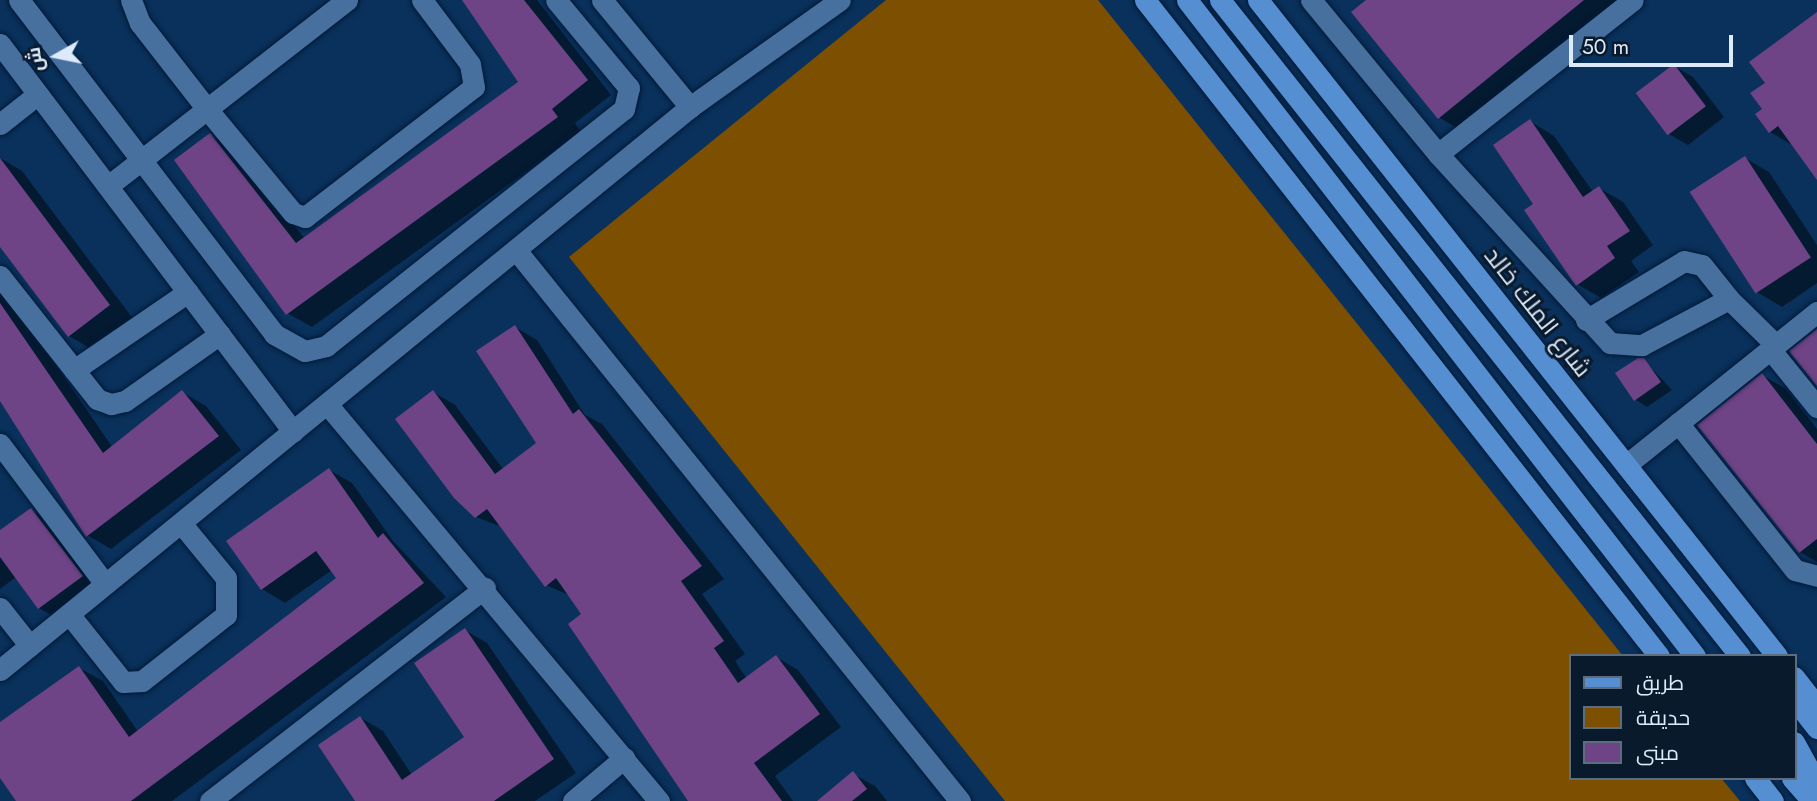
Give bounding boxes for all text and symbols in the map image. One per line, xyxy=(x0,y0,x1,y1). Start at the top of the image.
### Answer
north arrow xyxy=(21,21,91,91)
scale bar xyxy=(1572,21,1736,65)
text: 50 m xyxy=(1582,32,1629,62)
text: ش xyxy=(20,45,50,74)
street label: شارع الملك خالد xyxy=(1478,241,1598,383)
legend xyxy=(1568,654,1796,780)
text: طريق xyxy=(1636,668,1684,698)
text: حديقة xyxy=(1636,703,1690,733)
text: مبنى xyxy=(1636,738,1679,768)

